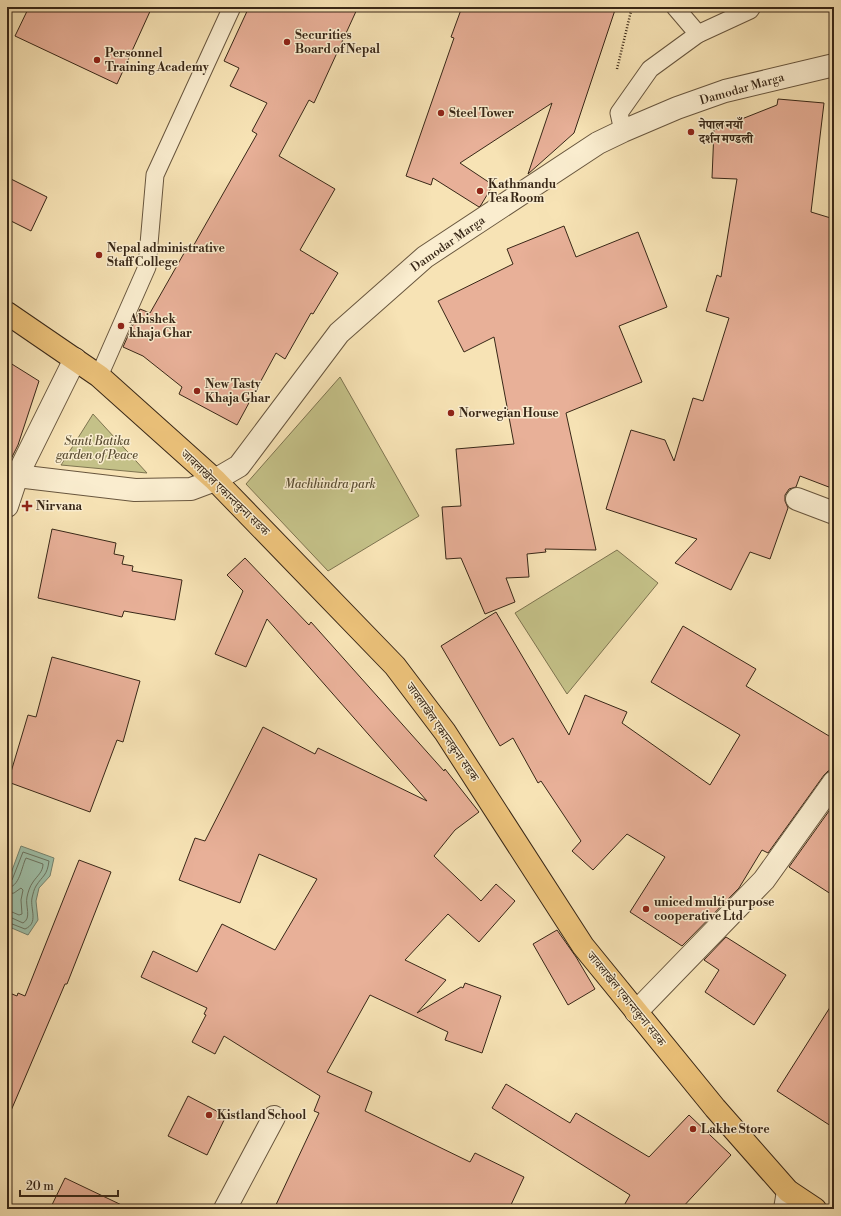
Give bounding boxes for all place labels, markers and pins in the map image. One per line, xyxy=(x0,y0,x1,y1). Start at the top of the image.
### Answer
place label: Securities Board of Nepal xyxy=(295,28,380,57)
marker: Securities Board of Nepal xyxy=(282,37,292,47)
place label: Personnel Training Academy xyxy=(105,46,210,75)
marker: Personnel Training Academy xyxy=(92,55,102,65)
place label: Steel Tower xyxy=(449,106,514,121)
marker: Steel Tower xyxy=(436,108,446,118)
place label: नेपाल नयाँ दर्शन मण्डली xyxy=(698,116,754,147)
marker: नेपाल नयाँ दर्शन मण्डली xyxy=(686,127,696,137)
place label: Kathmandu Tea Room xyxy=(488,177,557,206)
marker: Kathmandu Tea Room xyxy=(475,186,485,196)
place label: Nepal administrative Staff College xyxy=(107,241,226,270)
marker: Nepal administrative Staff College xyxy=(94,250,104,260)
place label: Abishek khaja Ghar xyxy=(128,312,192,341)
marker: Abishek khaja Ghar xyxy=(116,321,126,331)
place label: New Tasty Khaja Ghar xyxy=(205,377,270,406)
marker: New Tasty Khaja Ghar xyxy=(192,386,202,396)
place label: Norwegian House xyxy=(459,406,559,421)
marker: Norwegian House xyxy=(446,408,456,418)
place label: Nirvana xyxy=(36,499,83,514)
marker: Nirvana xyxy=(21,500,33,512)
place label: uniced multi purpose cooperative Ltd xyxy=(654,895,775,924)
marker: uniced multi purpose cooperative Ltd xyxy=(641,904,651,914)
place label: Kistland School xyxy=(217,1108,306,1123)
marker: Kistland School xyxy=(204,1110,214,1120)
place label: Lakhe Store xyxy=(701,1122,770,1137)
marker: Lakhe Store xyxy=(688,1124,698,1134)

